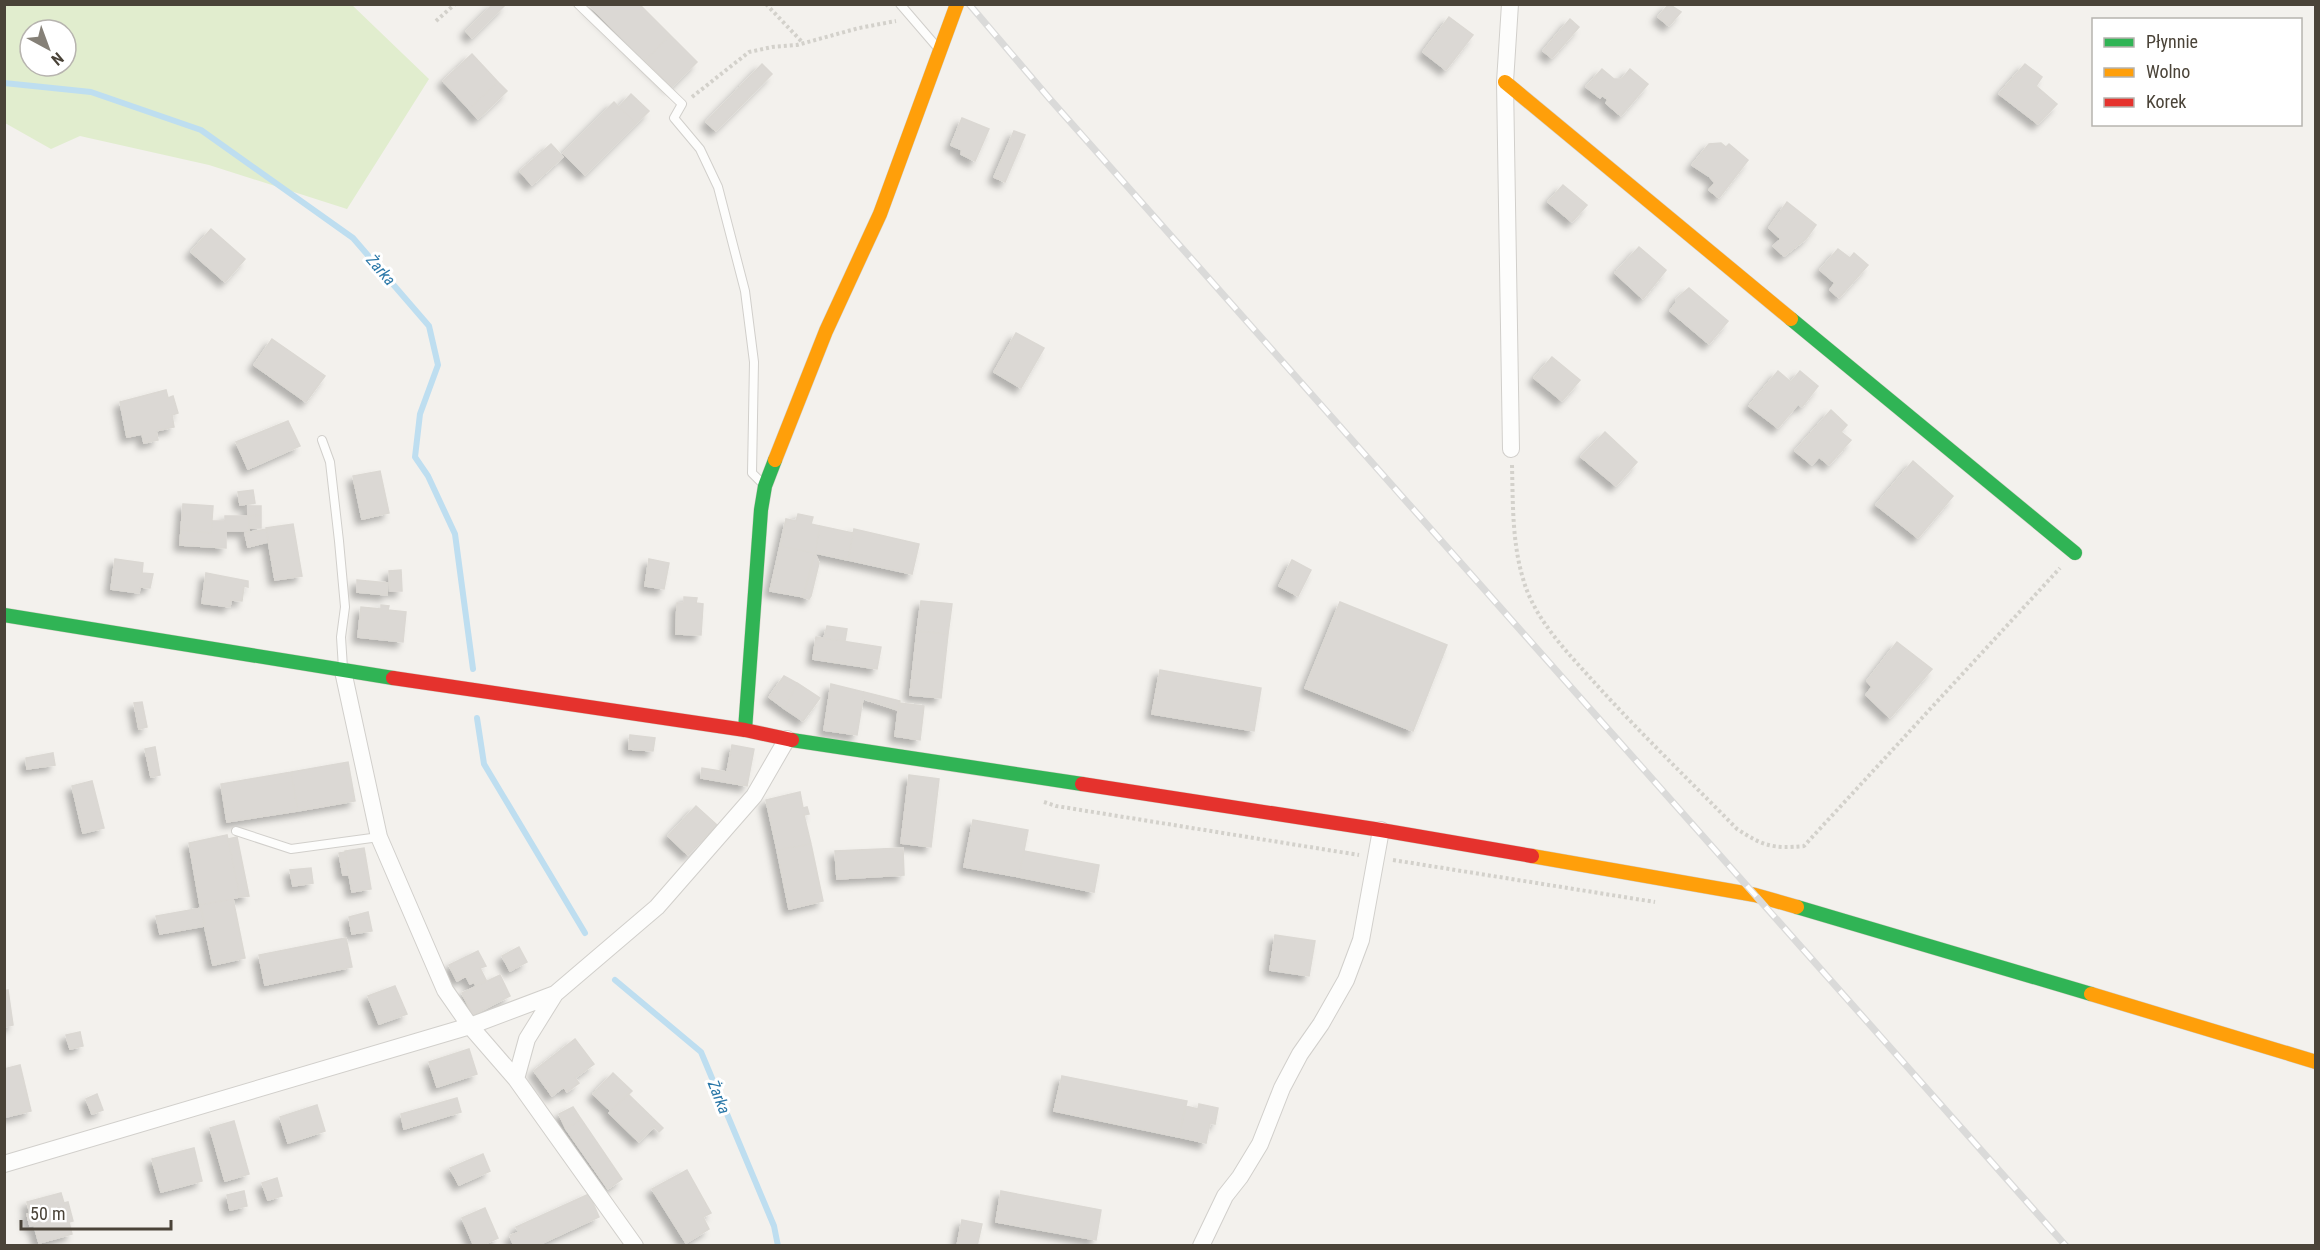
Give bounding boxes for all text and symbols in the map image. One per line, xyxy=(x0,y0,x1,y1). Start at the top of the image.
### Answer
north arrow xyxy=(18,18,78,78)
legend xyxy=(2092,18,2302,126)
text: Płynnie xyxy=(2146,31,2198,52)
text: N xyxy=(48,49,67,69)
text: Wolno xyxy=(2146,61,2190,82)
text: Korek xyxy=(2146,91,2186,112)
water label: Żarka xyxy=(362,250,400,289)
water label: Żarka xyxy=(703,1076,734,1117)
scale bar xyxy=(21,1193,171,1231)
text: 50 m xyxy=(30,1203,65,1224)

